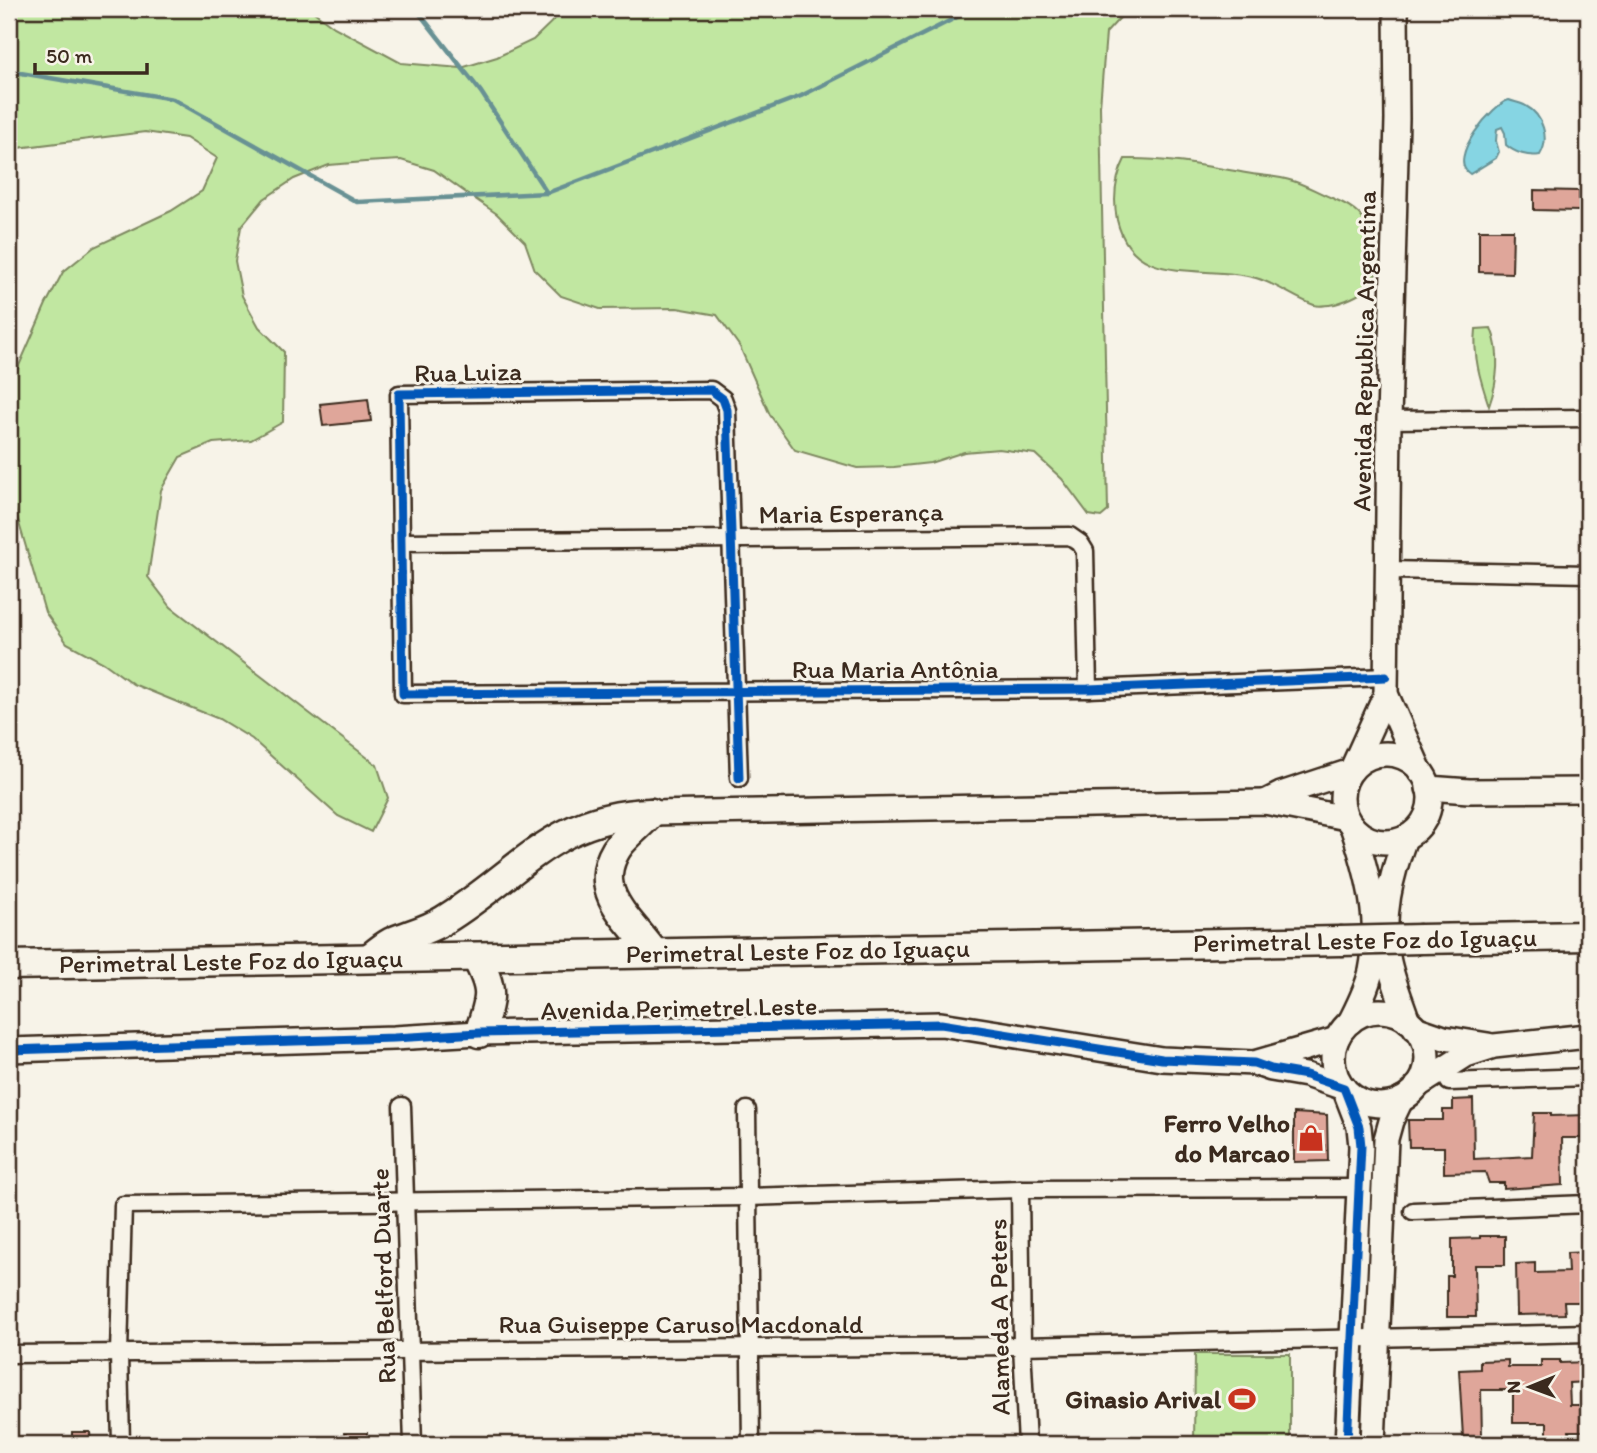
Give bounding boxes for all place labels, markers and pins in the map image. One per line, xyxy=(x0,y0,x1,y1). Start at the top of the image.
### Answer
place label: Ferro Velho do Marcao xyxy=(1163,1107,1290,1169)
shop icon: Ferro Velho do Marcao xyxy=(1296,1123,1326,1153)
place label: Ginasio Arival xyxy=(1065,1383,1222,1415)
sports icon: Ginasio Arival xyxy=(1227,1384,1257,1414)

